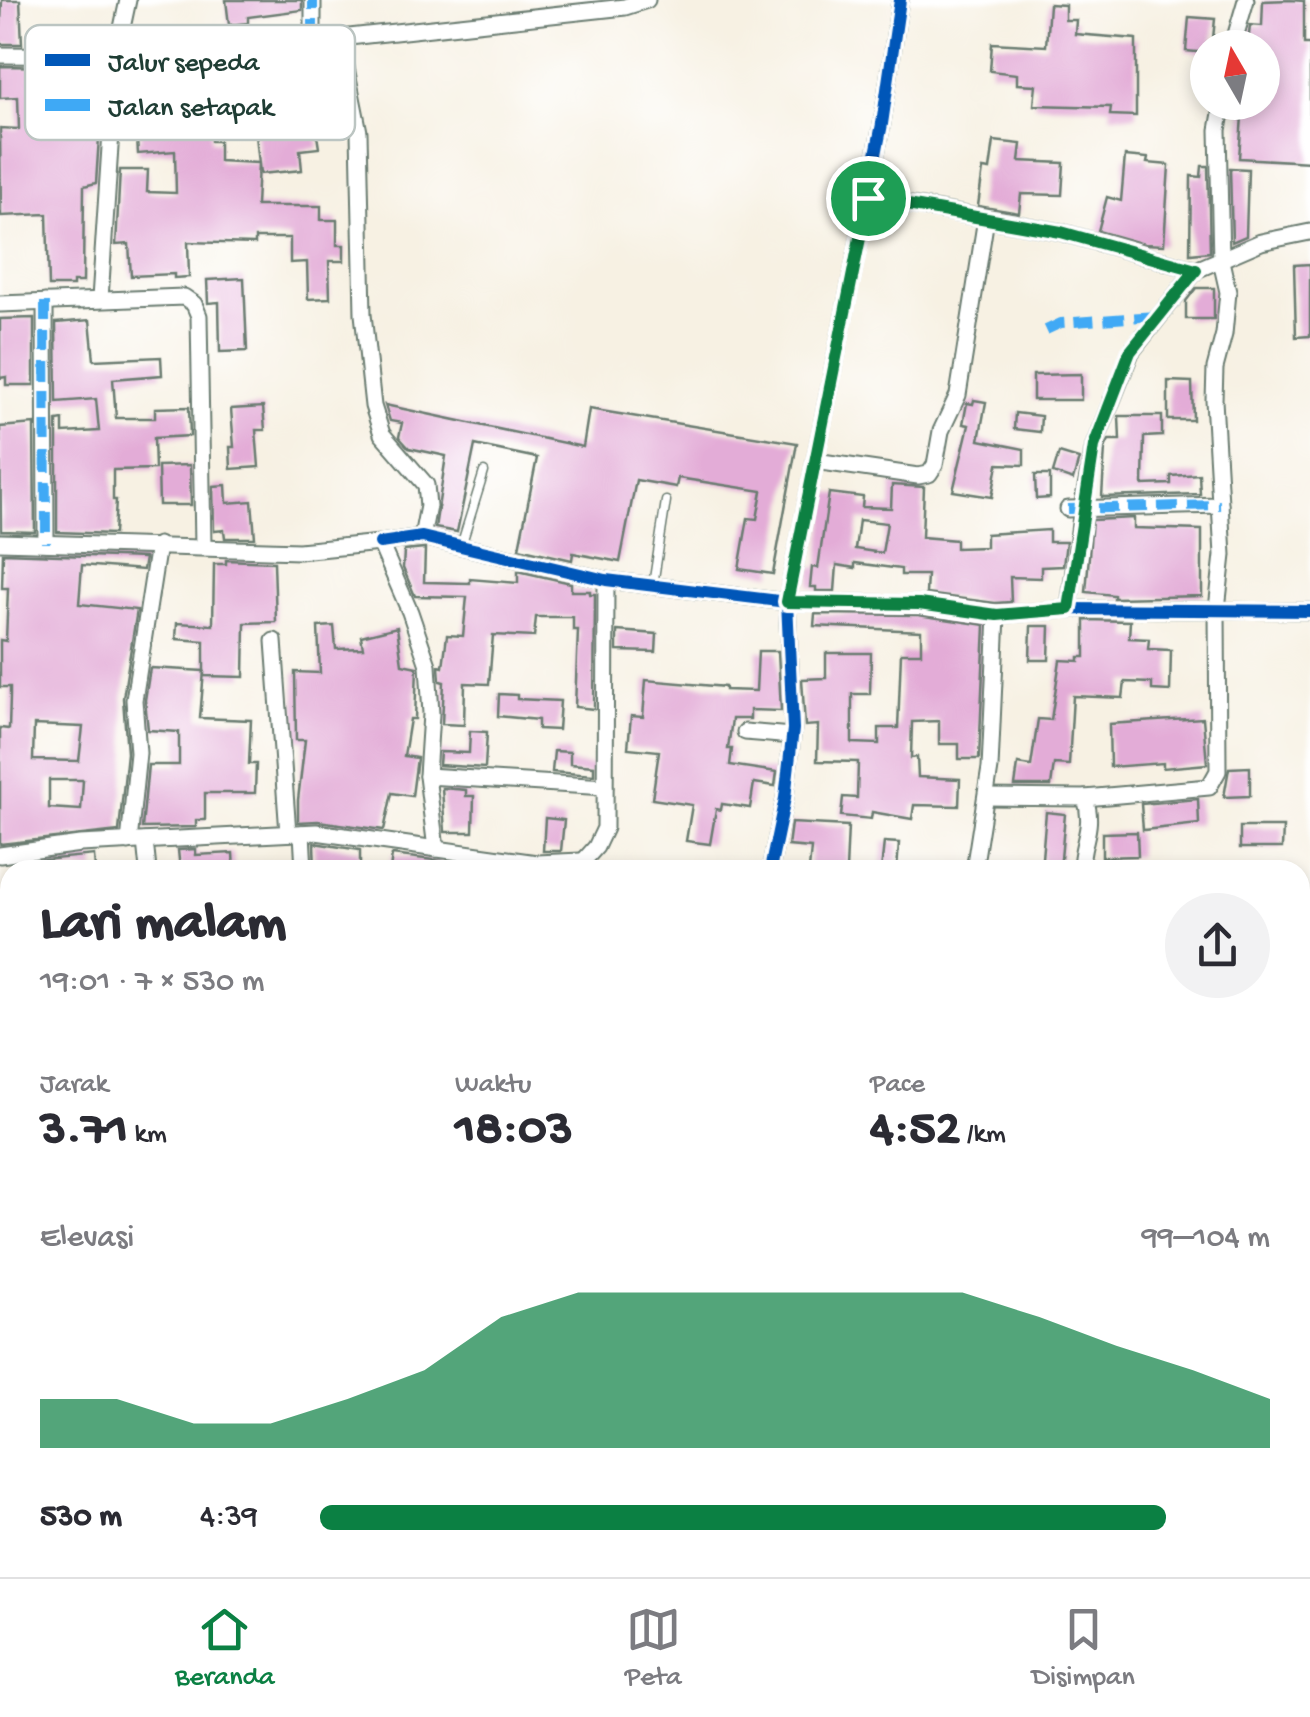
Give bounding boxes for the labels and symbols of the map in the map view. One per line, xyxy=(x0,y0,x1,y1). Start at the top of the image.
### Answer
legend xyxy=(25,25,355,140)
north arrow xyxy=(1190,30,1280,120)
text: Jalur sepeda xyxy=(108,48,261,81)
text: Jalan setapak xyxy=(108,93,276,126)
pin xyxy=(826,156,911,241)

